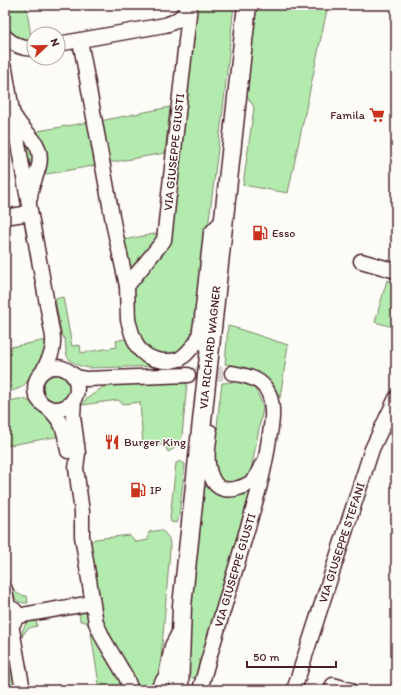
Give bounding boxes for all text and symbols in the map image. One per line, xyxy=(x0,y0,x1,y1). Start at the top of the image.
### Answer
north arrow xyxy=(26,26,66,66)
text: N xyxy=(47,37,62,48)
street label: VIA GIUSEPPE GIUSTI xyxy=(161,93,187,211)
supermarket icon: Famila xyxy=(368,106,386,124)
place label: Famila xyxy=(330,108,366,122)
fuel station icon: Esso xyxy=(251,224,269,242)
place label: Esso xyxy=(272,226,295,240)
street label: VIA RICHARD WAGNER xyxy=(196,285,224,410)
restaurant icon: Burger King xyxy=(103,433,121,451)
place label: Burger King xyxy=(124,435,187,449)
fuel station icon: IP xyxy=(129,481,147,499)
street label: VIA GIUSEPPE STEFANI xyxy=(316,481,368,605)
place label: IP xyxy=(150,483,161,497)
street label: VIA GIUSEPPE GIUSTI xyxy=(212,511,259,629)
scale bar xyxy=(247,643,336,669)
text: 50 m xyxy=(253,650,279,664)

